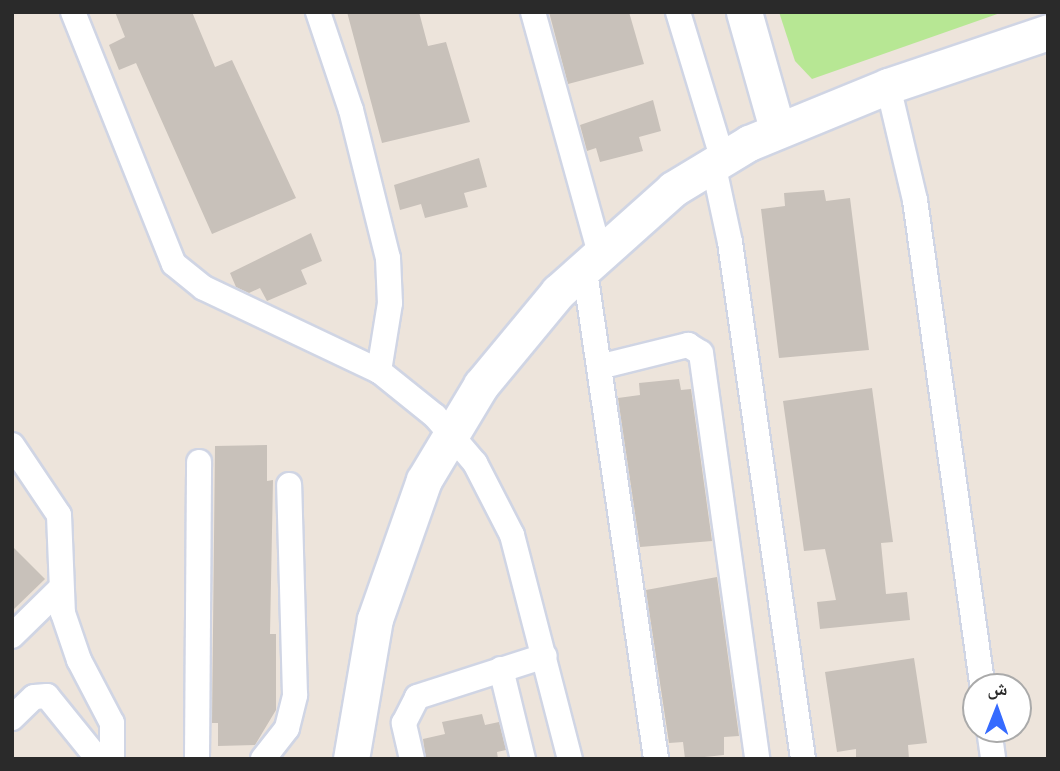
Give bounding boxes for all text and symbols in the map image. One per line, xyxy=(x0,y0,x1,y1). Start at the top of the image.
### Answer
north arrow xyxy=(962,673,1032,743)
text: ش xyxy=(987,677,1008,700)

